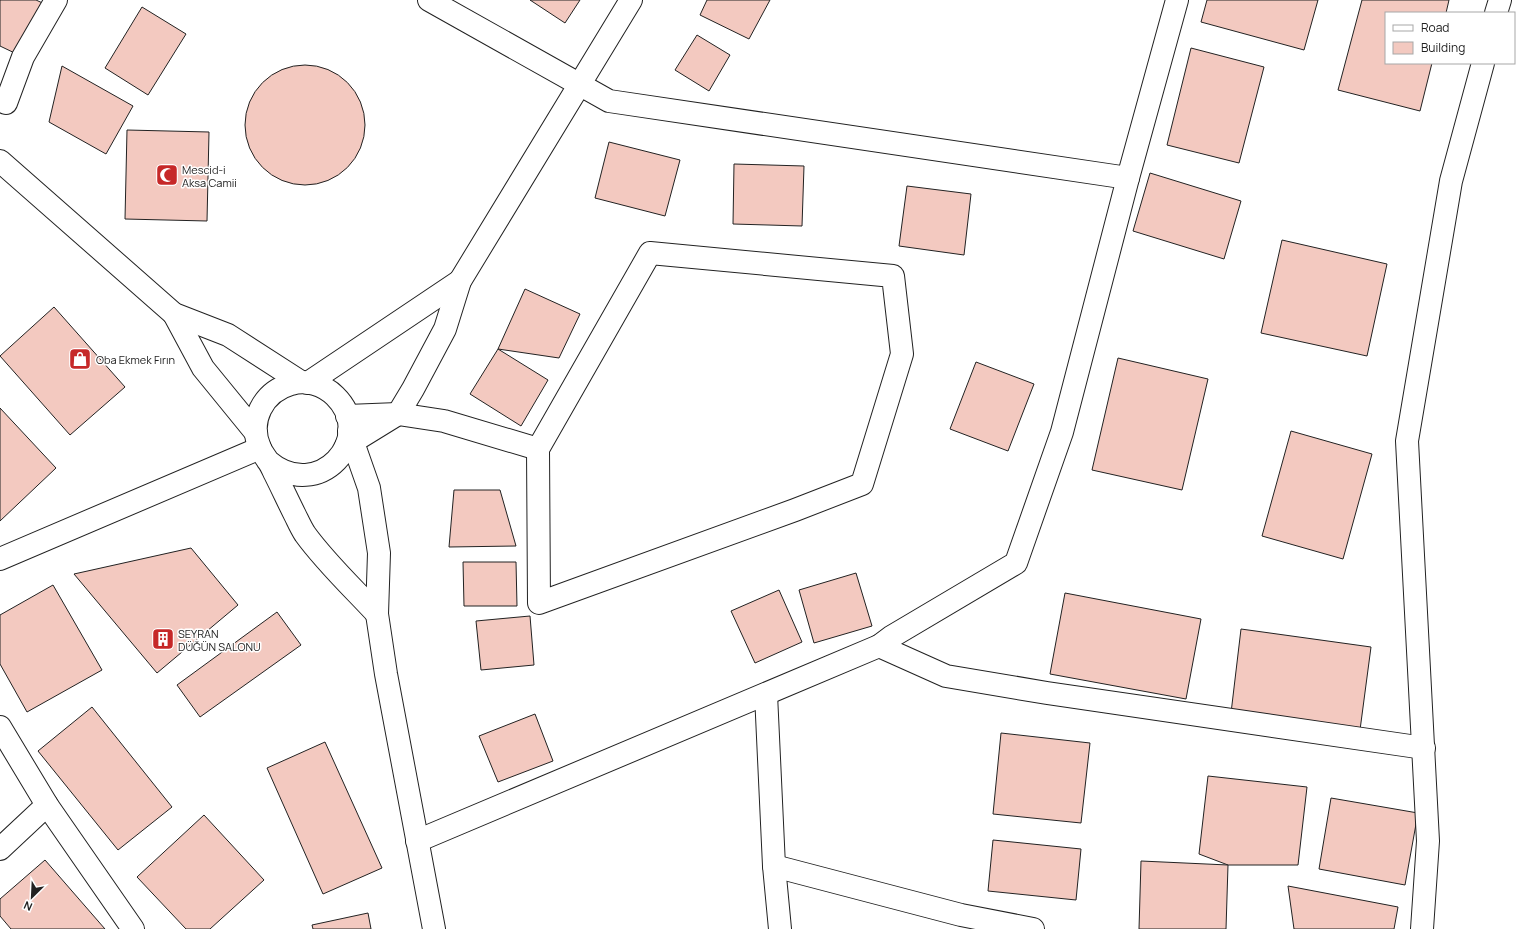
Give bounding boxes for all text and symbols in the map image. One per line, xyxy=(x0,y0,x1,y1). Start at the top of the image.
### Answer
legend xyxy=(1385,12,1515,64)
text: Road xyxy=(1421,19,1449,36)
text: Building xyxy=(1421,39,1465,56)
mosque icon: Mescid-i Aksa Camii xyxy=(154,162,180,188)
place label: Mescid-i Aksa Camii xyxy=(182,162,237,190)
shop icon: Oba Ekmek Fırın xyxy=(67,346,93,372)
place label: Oba Ekmek Fırın xyxy=(96,352,175,367)
building icon: SEYRAN DÜĞÜN SALONU xyxy=(150,626,176,652)
place label: SEYRAN DÜĞÜN SALONU xyxy=(178,626,261,654)
north arrow xyxy=(12,877,52,917)
text: N xyxy=(21,898,34,915)

